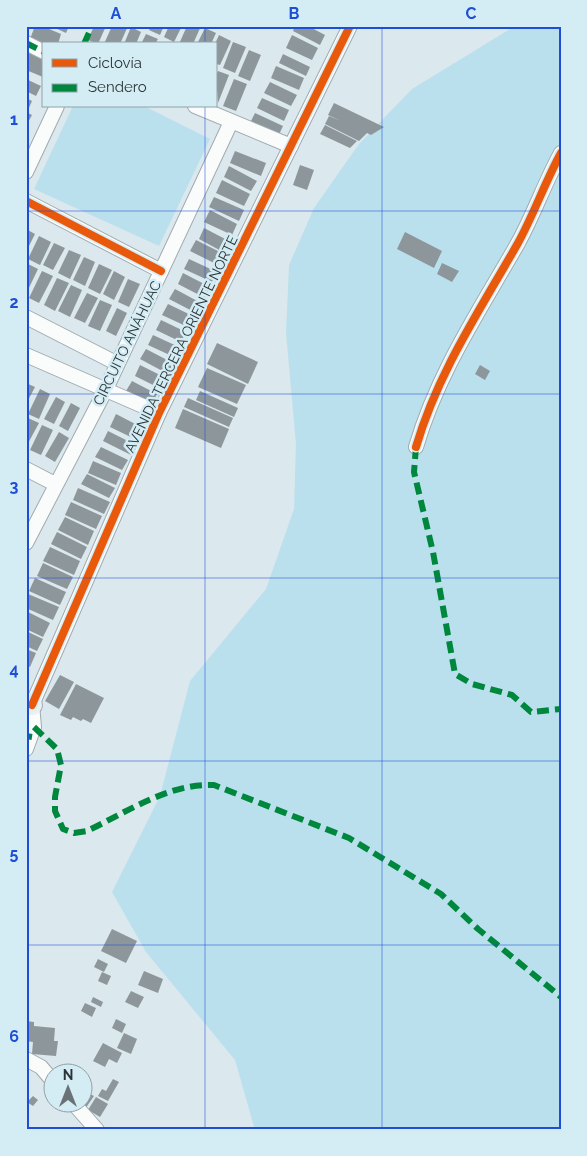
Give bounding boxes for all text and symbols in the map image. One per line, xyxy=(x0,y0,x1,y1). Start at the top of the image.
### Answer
text: A xyxy=(111,4,122,23)
text: B xyxy=(289,4,300,23)
text: C xyxy=(466,4,477,23)
legend xyxy=(42,42,218,108)
text: Ciclovía xyxy=(88,54,142,72)
text: Sendero xyxy=(88,78,147,96)
text: 1 xyxy=(10,110,18,129)
street label: AVENIDA TERCERA ORIENTE NORTE xyxy=(121,233,241,455)
street label: CIRCUITO ANÁHUAC xyxy=(89,277,164,408)
text: 2 xyxy=(9,293,19,312)
text: 3 xyxy=(10,477,19,496)
text: 4 xyxy=(9,660,19,679)
text: 5 xyxy=(10,844,19,863)
text: 6 xyxy=(9,1027,19,1046)
north arrow xyxy=(42,1064,92,1114)
text: N xyxy=(63,1067,73,1083)

